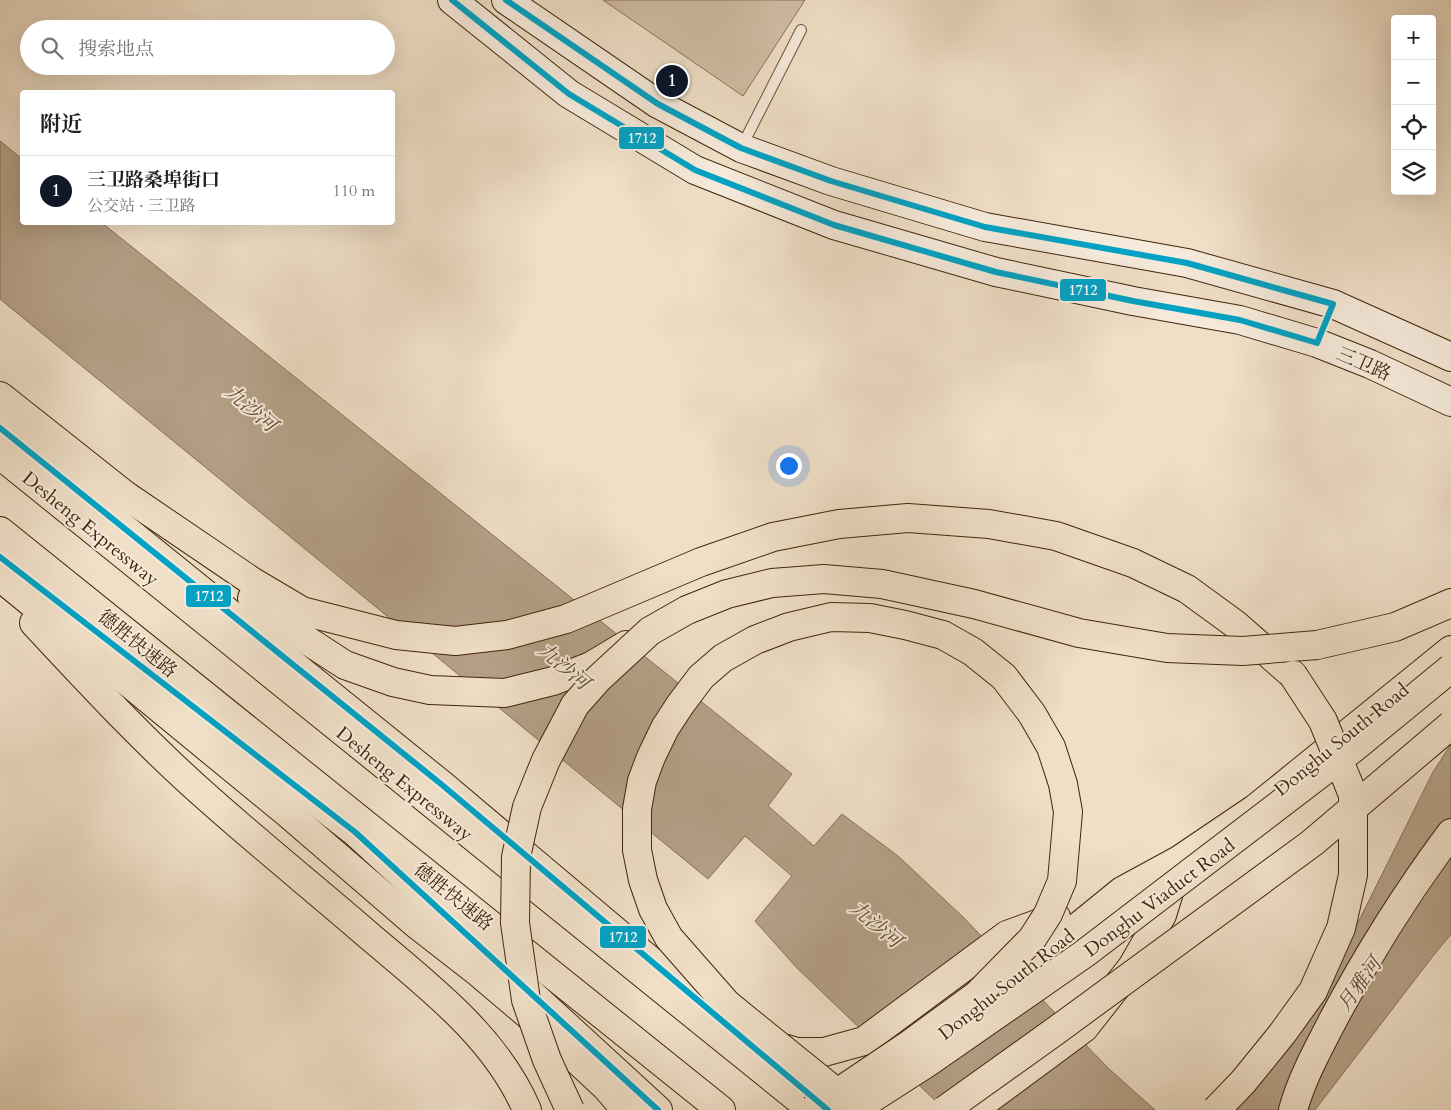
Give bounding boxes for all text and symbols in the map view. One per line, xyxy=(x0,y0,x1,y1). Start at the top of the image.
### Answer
map controls xyxy=(1391,15,1436,195)
button: + xyxy=(1391,15,1436,60)
search box xyxy=(20,20,395,75)
icon: search xyxy=(38,34,66,62)
text: 搜索地点 xyxy=(78,36,154,62)
button: − xyxy=(1391,60,1436,105)
pin: 1 xyxy=(656,62,688,100)
button: locate xyxy=(1391,105,1436,150)
text: 附近 xyxy=(40,110,82,139)
line badge: 1712 xyxy=(618,126,665,150)
text: 1712 xyxy=(628,129,656,148)
button: layers xyxy=(1391,150,1436,195)
text: 三卫路桑埠街口 xyxy=(87,167,220,193)
text: 1 xyxy=(52,180,60,202)
text: 110 m xyxy=(333,180,375,202)
text: 公交站 · 三卫路 xyxy=(87,195,196,217)
line badge: 1712 xyxy=(1059,278,1107,302)
text: 1712 xyxy=(1069,281,1097,300)
street label: 三卫路 xyxy=(1332,341,1395,387)
water label: 九沙河 xyxy=(219,379,285,440)
your location xyxy=(776,453,802,479)
street label: Desheng Expressway xyxy=(16,465,164,592)
line badge: 1712 xyxy=(185,584,232,608)
text: 1712 xyxy=(195,587,223,606)
street label: 德胜快速路 xyxy=(92,604,182,684)
water label: 九沙河 xyxy=(532,637,598,698)
street label: Donghu South Road xyxy=(1269,677,1415,802)
street label: Desheng Expressway xyxy=(330,720,478,847)
street label: Donghu Viaduct Road xyxy=(1079,832,1240,963)
street label: 德胜快速路 xyxy=(408,857,498,937)
water label: 九沙河 xyxy=(844,895,910,956)
street label: Donghu South Road xyxy=(933,923,1080,1046)
line badge: 1712 xyxy=(599,925,647,949)
text: 1712 xyxy=(609,928,637,947)
water label: 月雅河 xyxy=(1331,950,1390,1016)

